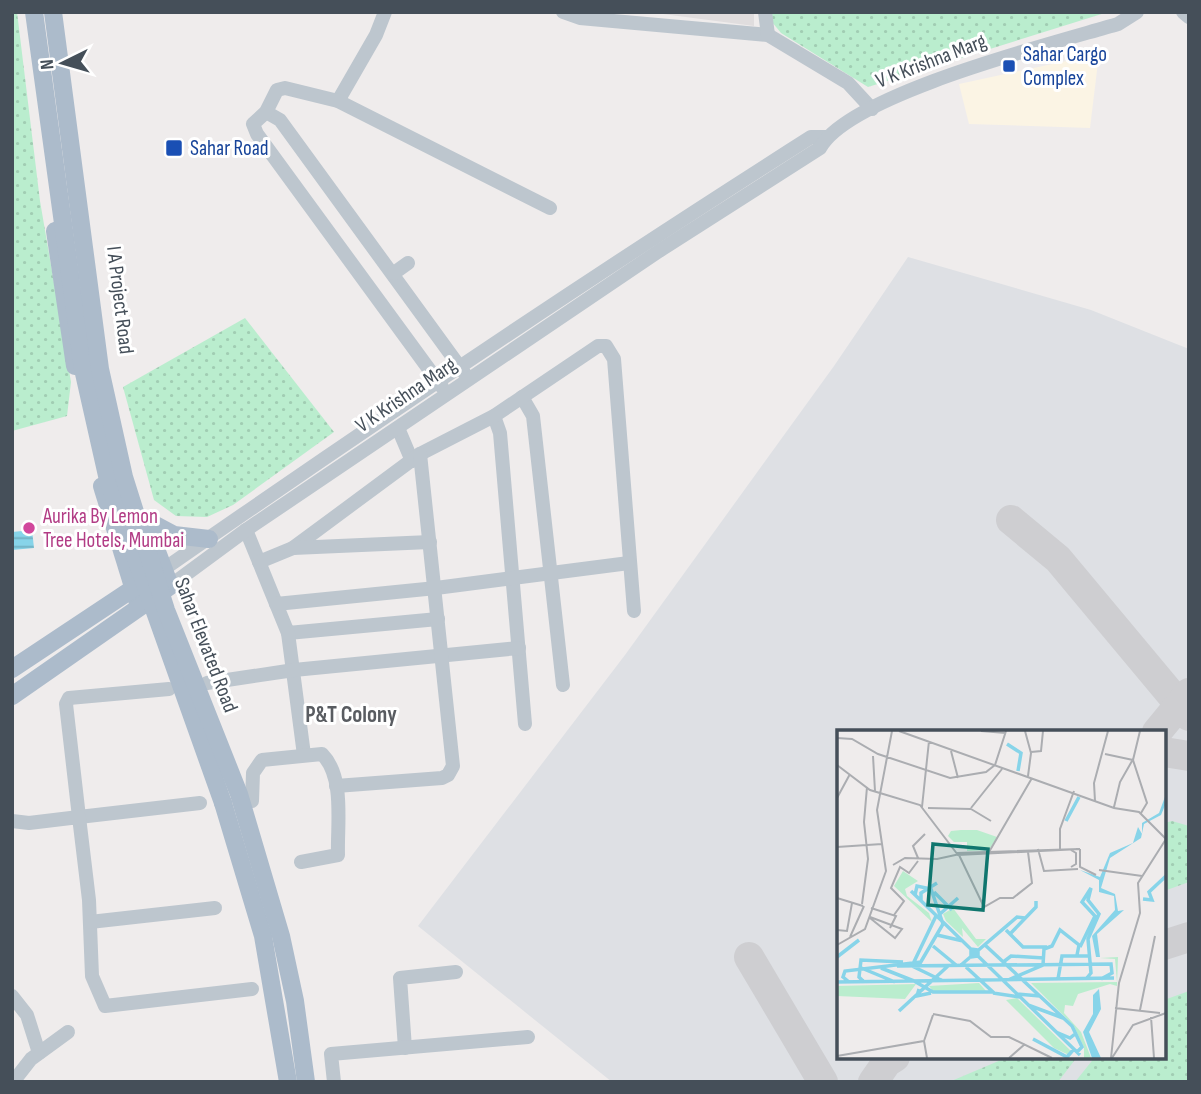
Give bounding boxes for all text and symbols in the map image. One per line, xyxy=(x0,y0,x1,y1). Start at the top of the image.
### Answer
north arrow xyxy=(28,28,98,98)
street label: V K Krishna Marg xyxy=(872,28,990,94)
place label: Sahar Cargo Complex xyxy=(1023,42,1107,91)
text: N xyxy=(36,58,59,70)
marker: Sahar Cargo Complex xyxy=(1001,58,1017,74)
place label: Sahar Road xyxy=(190,136,269,161)
marker: Sahar Road xyxy=(164,138,184,158)
street label: I A Project Road xyxy=(101,245,139,355)
street label: V K Krishna Marg xyxy=(351,352,461,438)
place label: Aurika By Lemon Tree Hotels, Mumbai xyxy=(42,504,184,553)
marker: Aurika By Lemon Tree Hotels, Mumbai xyxy=(21,520,37,536)
street label: Sahar Elevated Road xyxy=(169,574,243,716)
district label: P&T Colony xyxy=(305,701,397,729)
inset map xyxy=(837,730,1166,1059)

